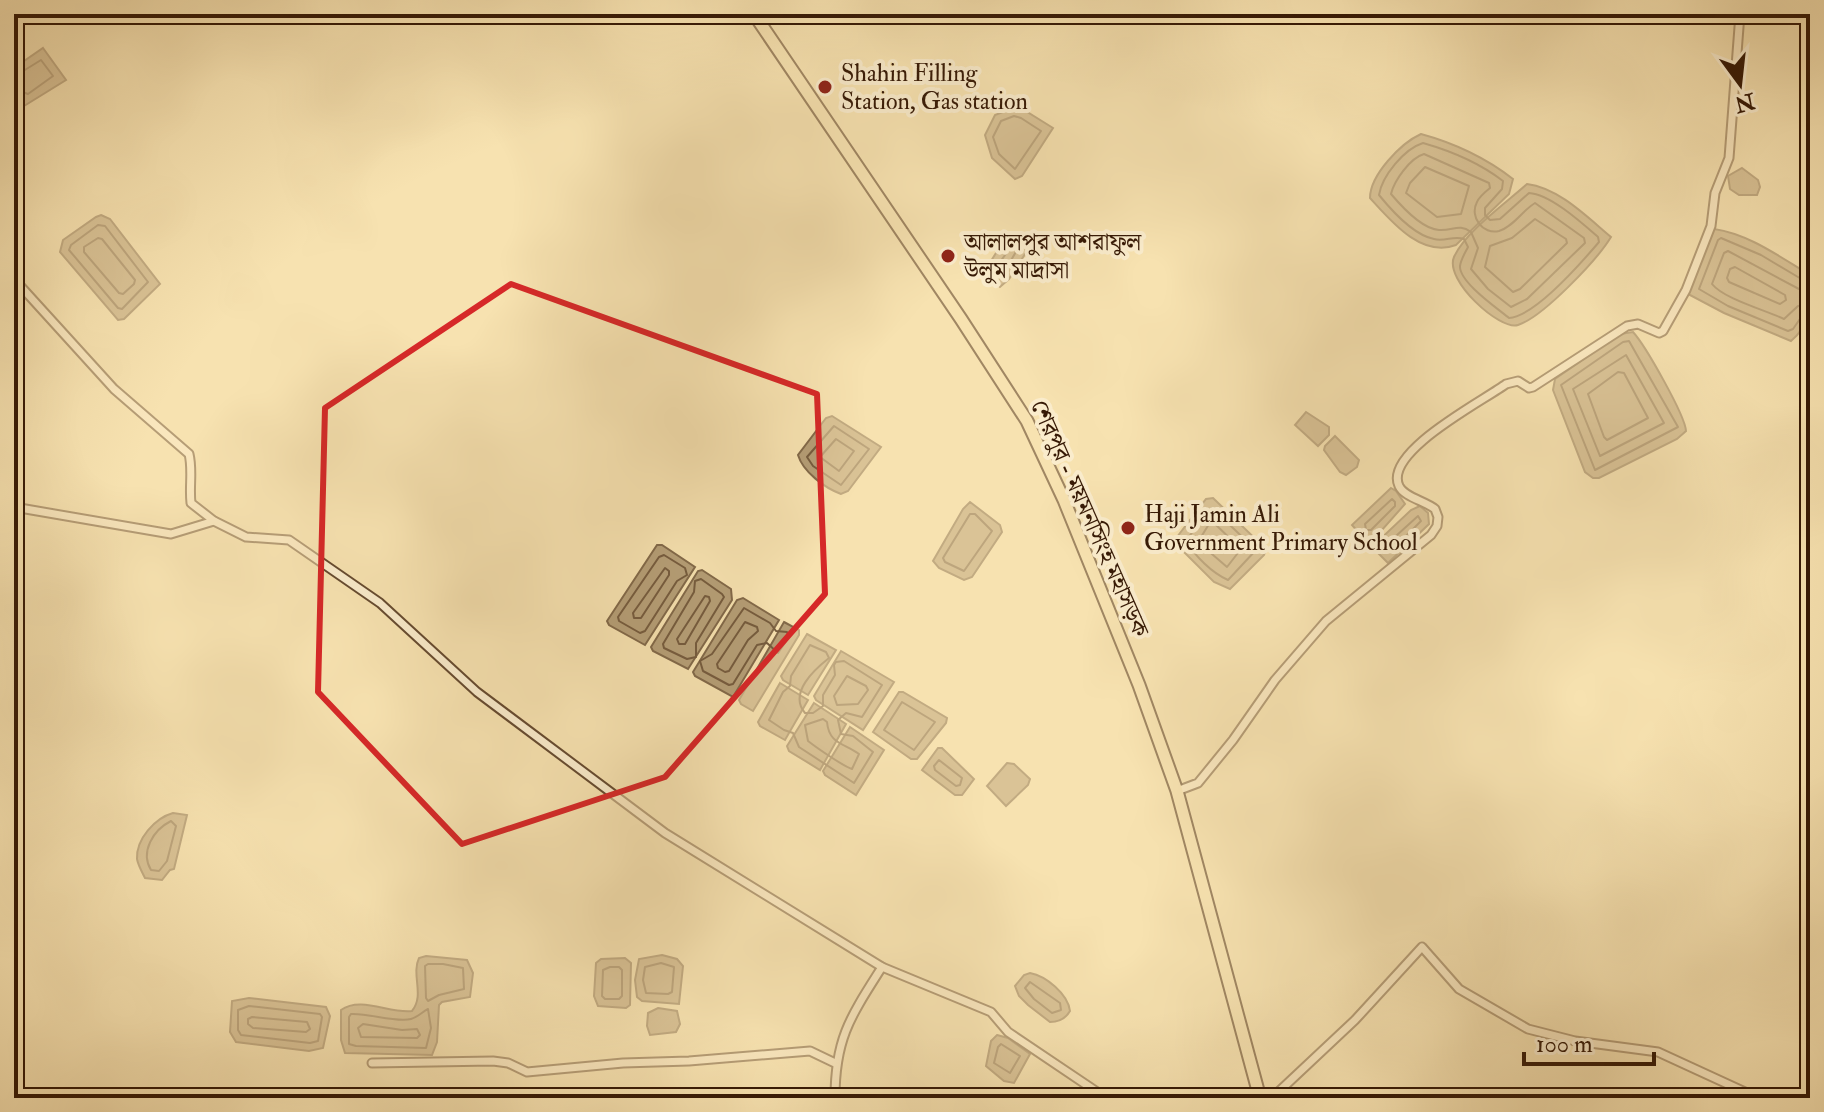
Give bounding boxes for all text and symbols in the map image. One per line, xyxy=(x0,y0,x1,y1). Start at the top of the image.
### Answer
north arrow xyxy=(1700,44,1780,124)
place label: Shahin Filling Station, Gas station xyxy=(841,58,1028,117)
marker: Shahin Filling Station, Gas station xyxy=(816,78,834,96)
text: N xyxy=(1731,86,1759,119)
place label: আলালপুর আশরাফুল উলুম মাদ্রাসা xyxy=(963,227,1143,286)
marker: আলালপুর আশরাফুল উলুম মাদ্রাসা xyxy=(939,247,957,265)
street label: শেরপুর - ময়মনসিংহ মহাসড়ক xyxy=(1023,395,1156,643)
place label: Haji Jamin Ali Government Primary School xyxy=(1144,499,1418,558)
marker: Haji Jamin Ali Government Primary School xyxy=(1119,519,1137,537)
scale bar xyxy=(1524,1016,1654,1066)
text: 100 m xyxy=(1536,1029,1593,1060)

